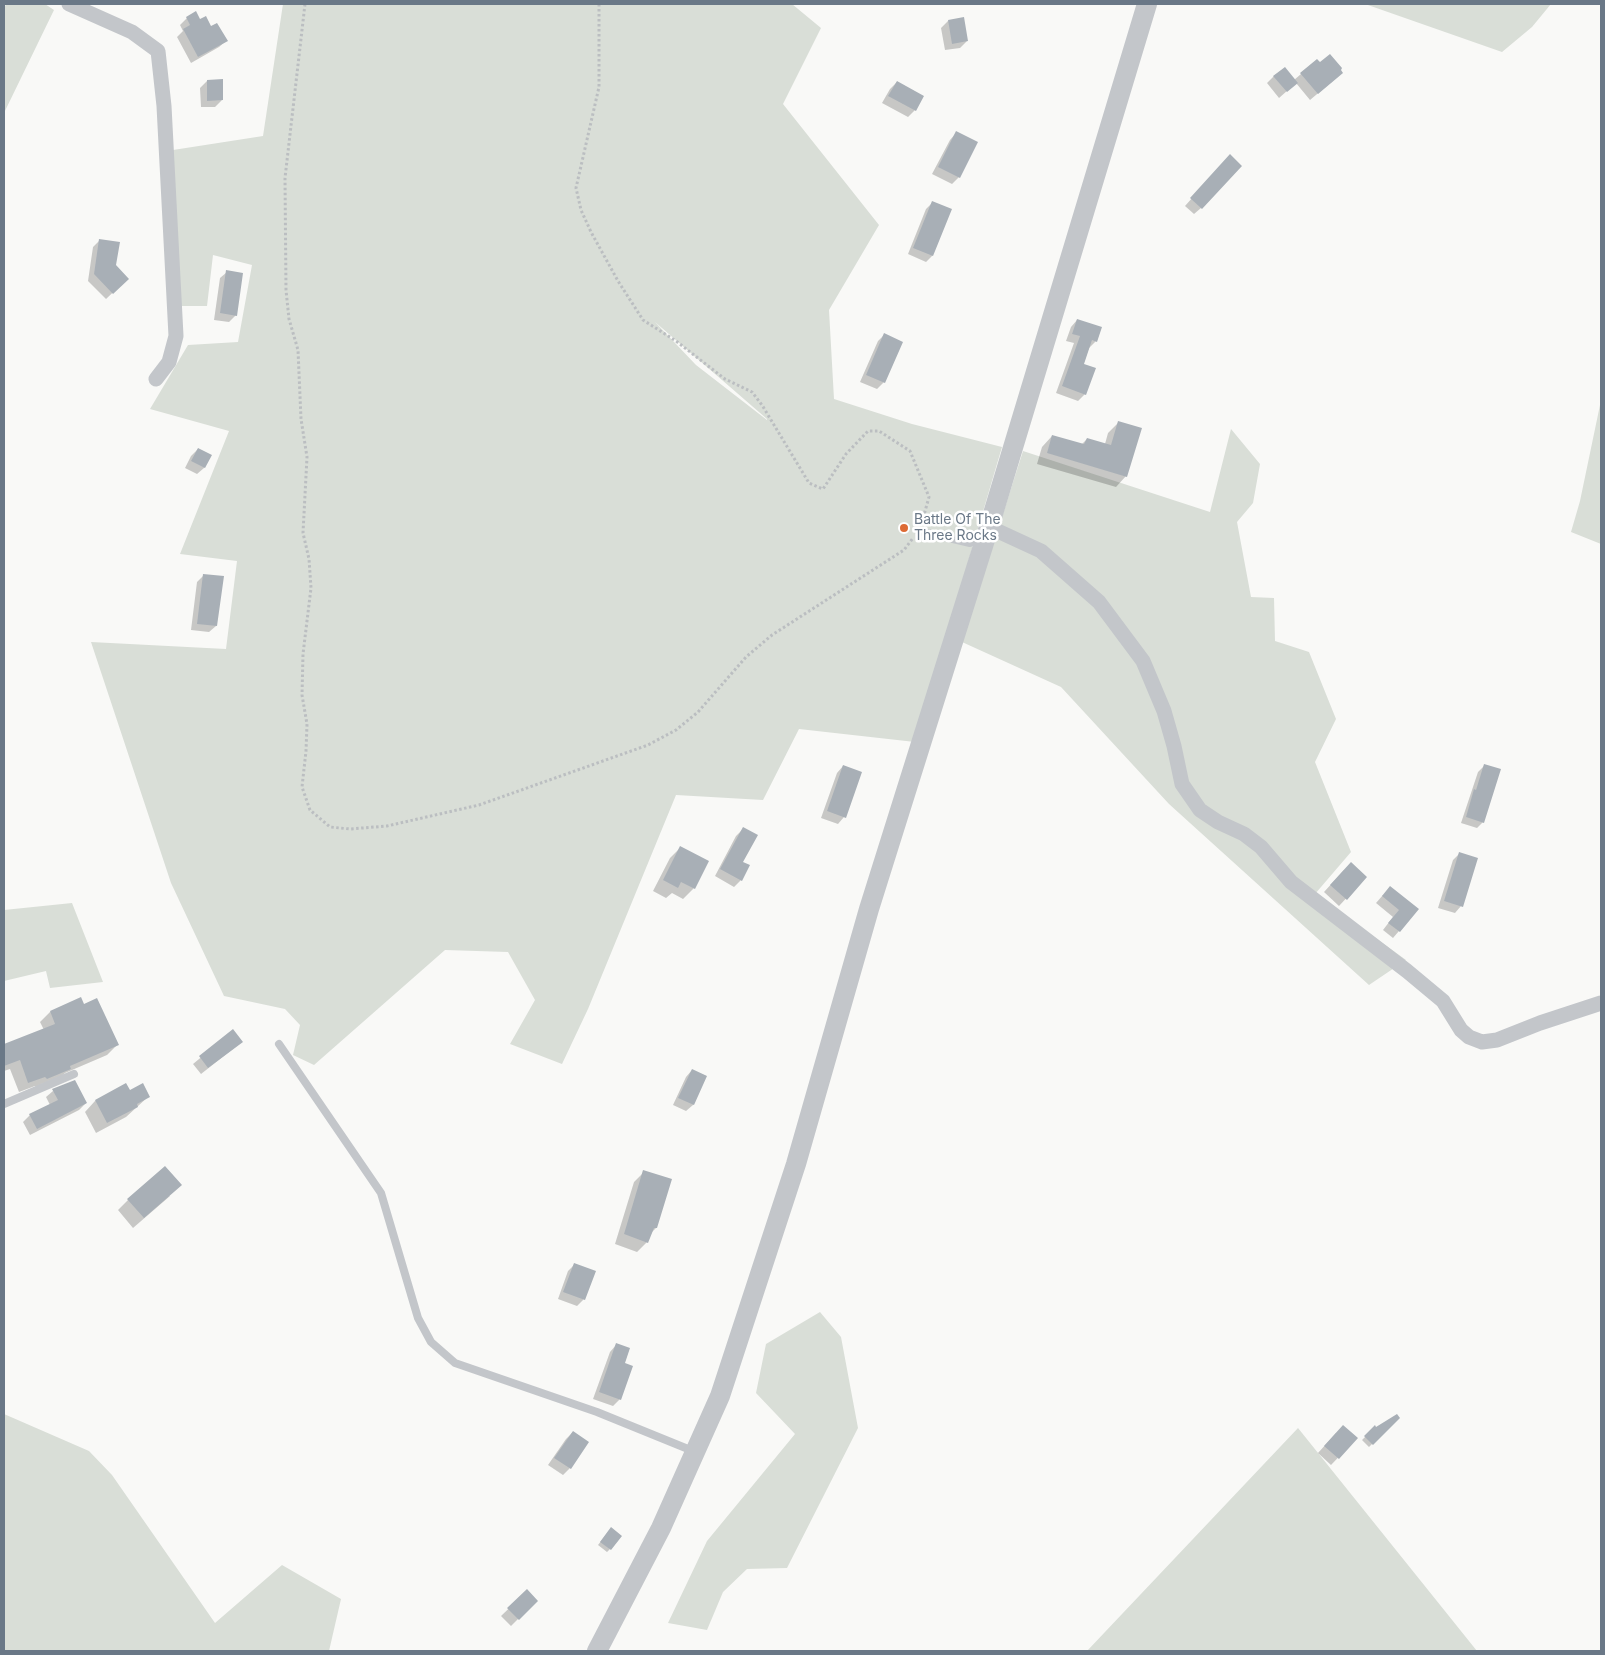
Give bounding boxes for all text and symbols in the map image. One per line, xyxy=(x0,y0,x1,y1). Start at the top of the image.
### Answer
place label: Battle Of The Three Rocks xyxy=(914,512,1001,544)
marker: Battle Of The Three Rocks xyxy=(898,522,910,534)

